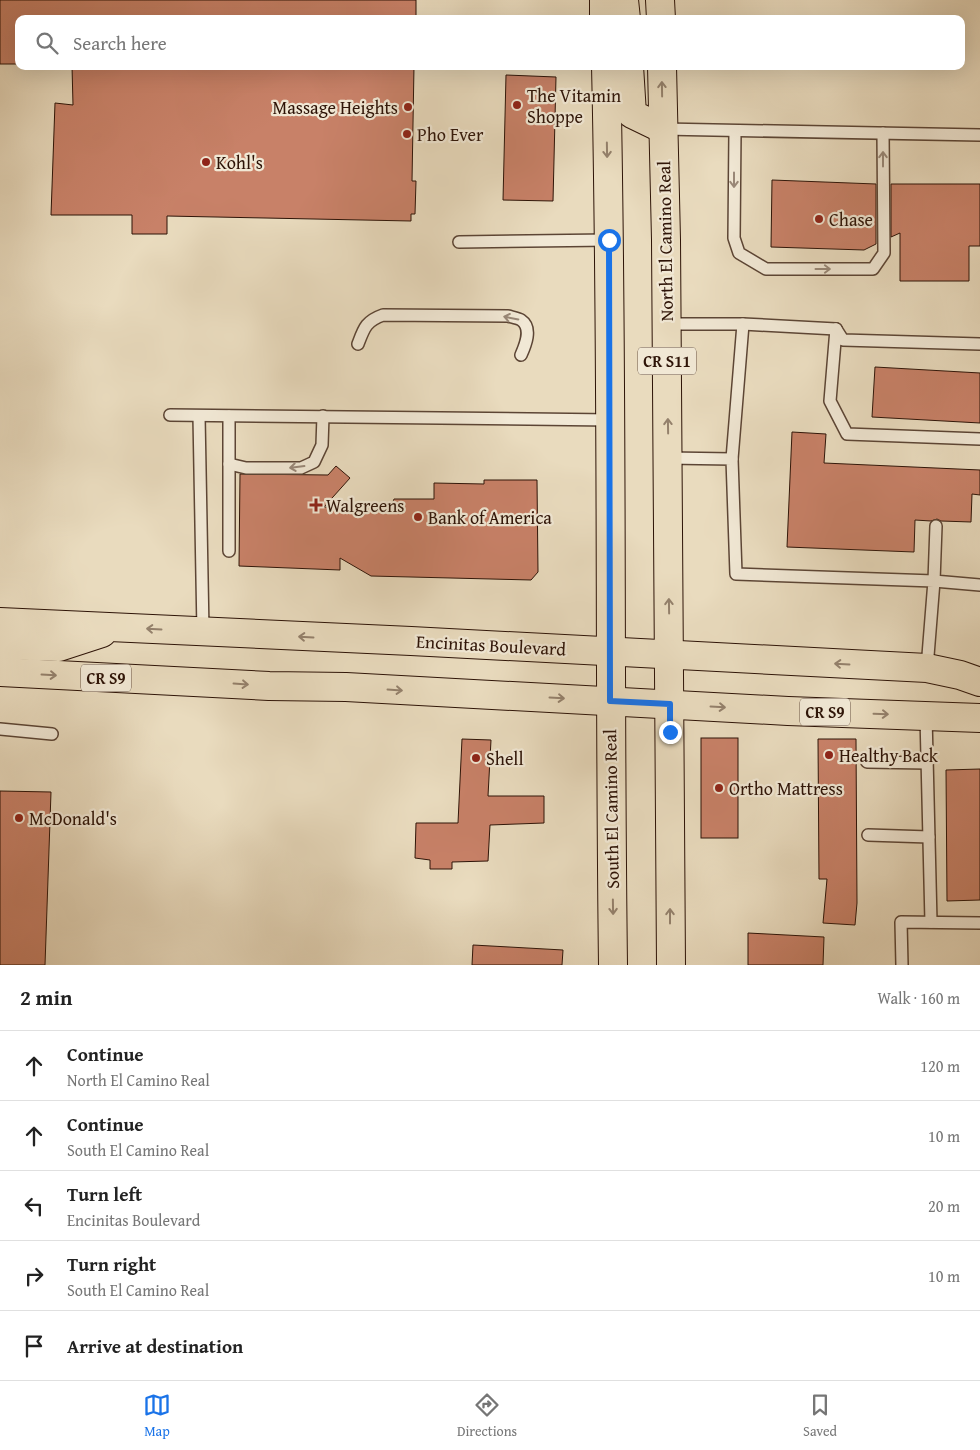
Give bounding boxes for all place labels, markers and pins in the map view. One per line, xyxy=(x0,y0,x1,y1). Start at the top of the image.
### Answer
place label: The Vitamin Shoppe xyxy=(527,82,621,130)
place label: Massage Heights xyxy=(273,94,398,121)
marker: The Vitamin Shoppe xyxy=(511,99,523,111)
marker: Massage Heights xyxy=(402,101,414,113)
place label: Pho Ever xyxy=(417,121,484,148)
marker: Pho Ever xyxy=(401,128,413,140)
place label: Kohl's xyxy=(216,149,263,176)
marker: Kohl's xyxy=(200,156,212,168)
place label: Chase xyxy=(829,206,873,233)
marker: Chase xyxy=(813,213,825,225)
place label: Walgreens xyxy=(326,492,404,519)
marker: Walgreens xyxy=(310,499,322,511)
place label: Bank of America xyxy=(428,504,552,531)
marker: Bank of America xyxy=(412,511,424,523)
place label: Healthy Back xyxy=(839,742,939,769)
place label: Shell xyxy=(486,745,523,772)
marker: Healthy Back xyxy=(823,749,835,761)
marker: Shell xyxy=(470,752,482,764)
place label: Ortho Mattress xyxy=(729,775,843,802)
marker: Ortho Mattress xyxy=(713,782,725,794)
place label: McDonald's xyxy=(29,805,117,832)
marker: McDonald's xyxy=(13,812,25,824)

